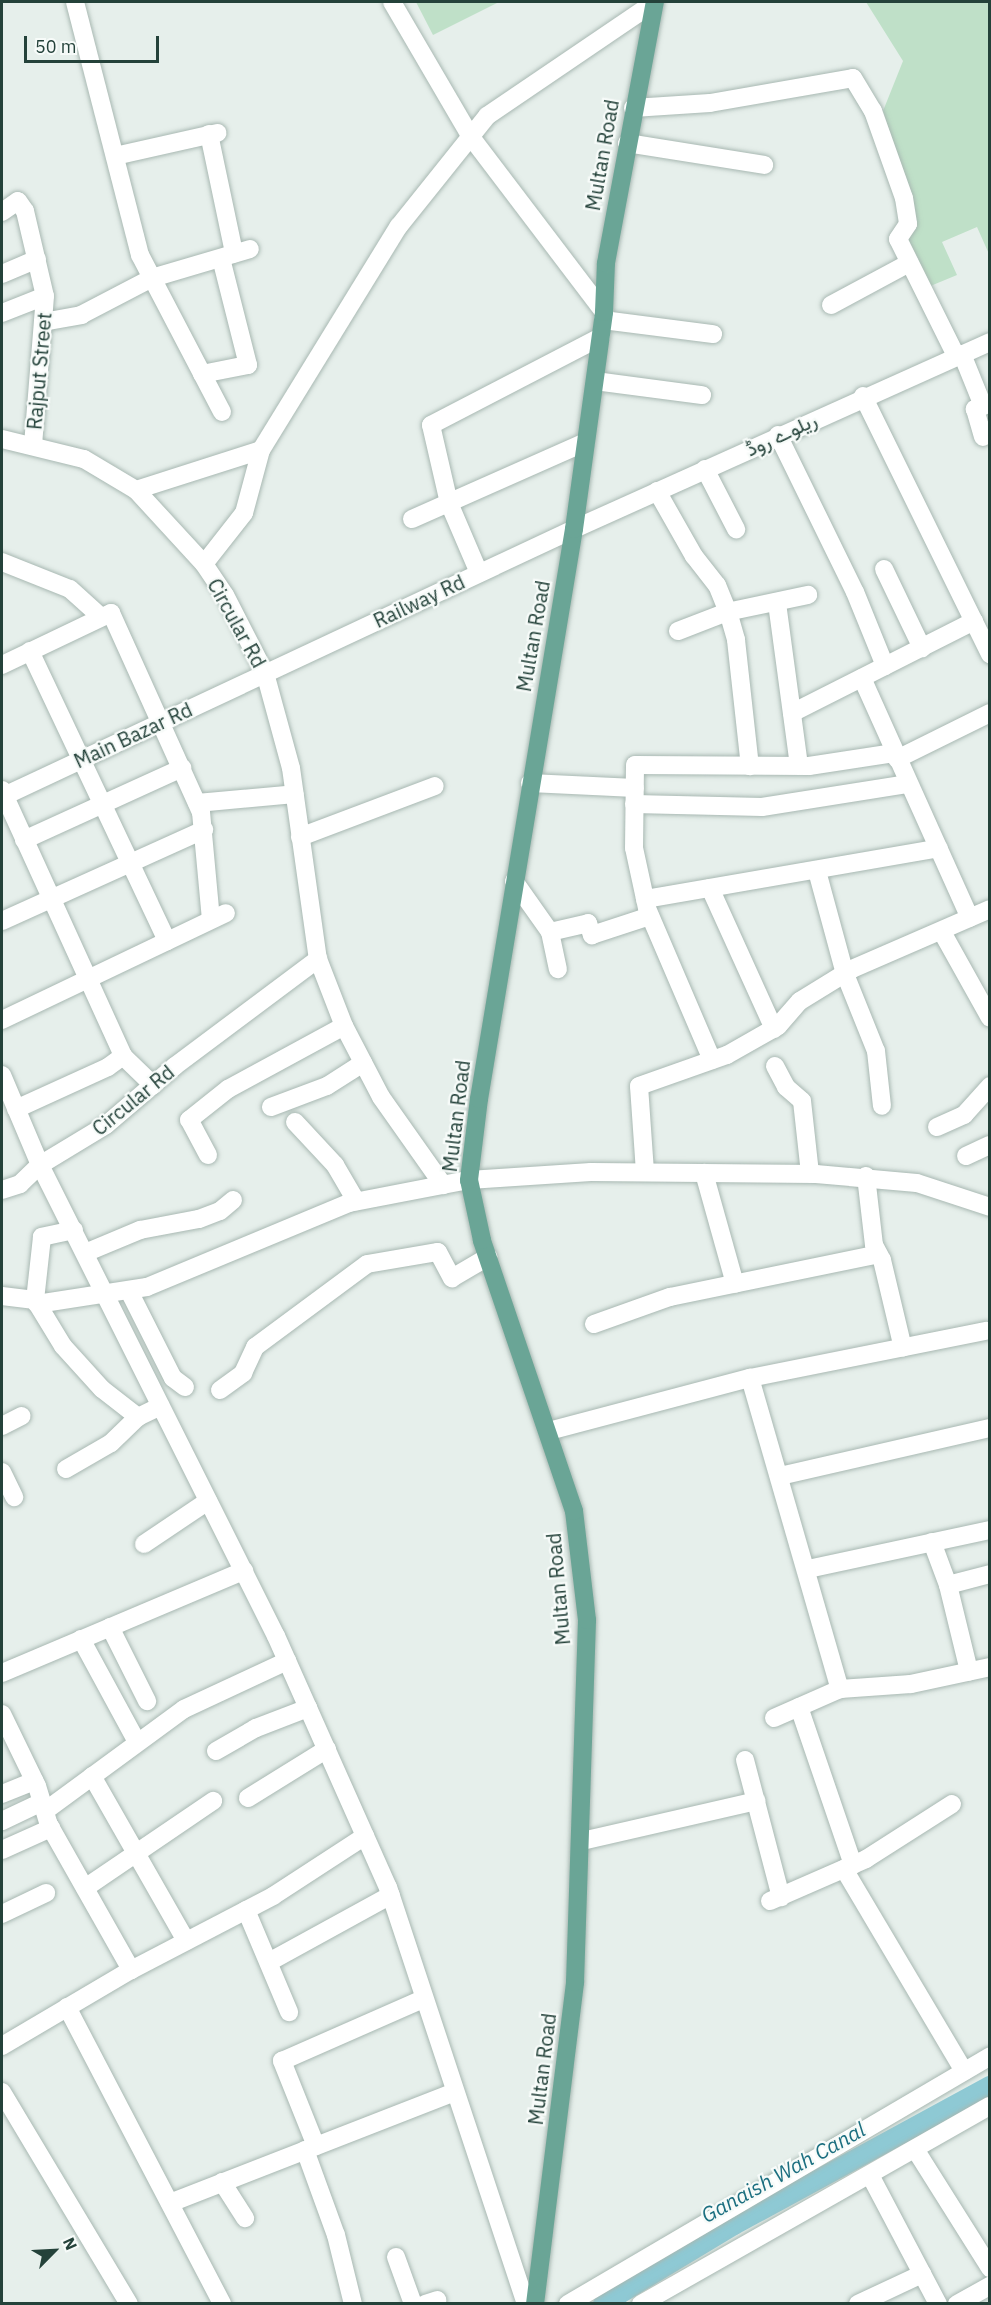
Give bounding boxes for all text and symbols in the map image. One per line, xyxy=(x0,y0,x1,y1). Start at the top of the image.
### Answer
scale bar xyxy=(27,24,162,62)
text: 50 m xyxy=(35,35,77,58)
street label: Multan Road xyxy=(580,97,624,213)
street label: Rajput Street xyxy=(22,311,56,431)
street label: ریلوے روڈ xyxy=(742,407,820,461)
street label: Railway Rd xyxy=(369,569,469,633)
street label: Circular Rd xyxy=(203,574,271,672)
street label: Multan Road xyxy=(511,578,555,694)
street label: Main Bazar Rd xyxy=(70,697,196,773)
street label: Multan Road xyxy=(437,1059,475,1173)
street label: Circular Rd xyxy=(87,1060,179,1140)
street label: Multan Road xyxy=(541,1532,575,1646)
street label: Multan Road xyxy=(523,2012,561,2126)
water label: Ganaish Wah Canal xyxy=(697,2116,869,2228)
north arrow xyxy=(24,2221,84,2281)
text: N xyxy=(59,2234,82,2253)

